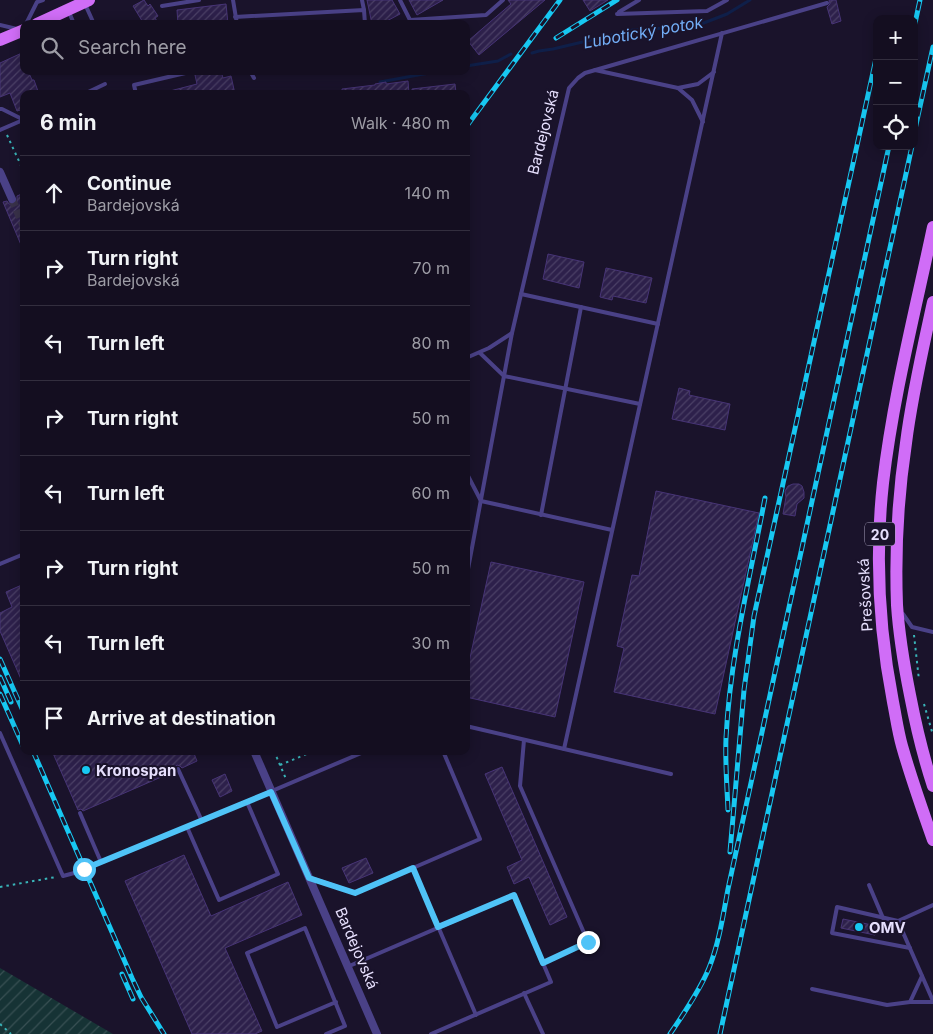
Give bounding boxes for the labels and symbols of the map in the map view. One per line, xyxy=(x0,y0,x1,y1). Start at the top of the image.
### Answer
water label: Ľubotický potok xyxy=(581,12,705,52)
street label: Bardejovská xyxy=(523,88,563,176)
road number: 20 xyxy=(865,522,895,546)
street label: Prešovská xyxy=(854,558,876,632)
place label: Kronospan xyxy=(96,761,176,780)
marker: Kronospan xyxy=(80,764,92,776)
route start xyxy=(73,858,96,881)
street label: Bardejovská xyxy=(331,904,383,992)
place label: OMV xyxy=(869,918,906,937)
marker: OMV xyxy=(853,921,865,933)
route end xyxy=(577,931,600,954)

